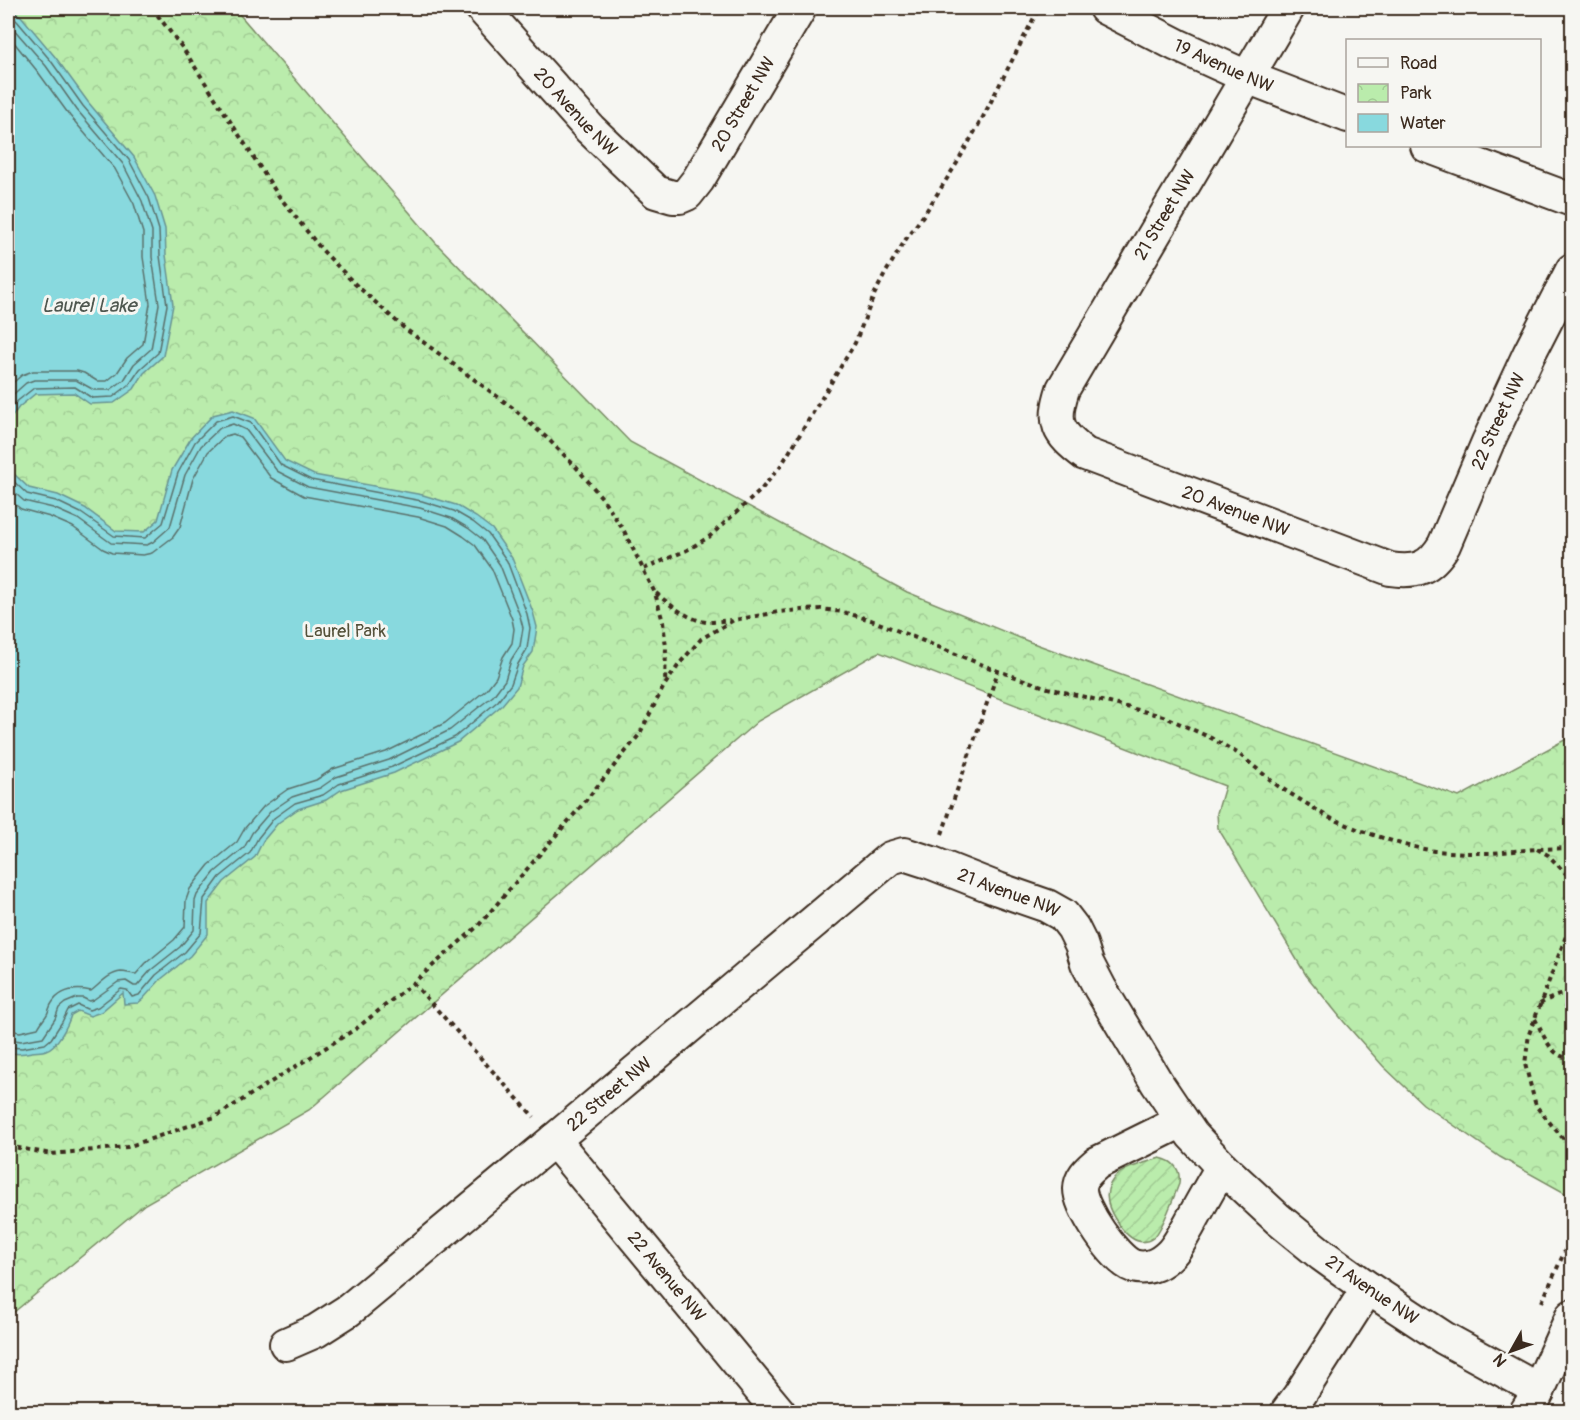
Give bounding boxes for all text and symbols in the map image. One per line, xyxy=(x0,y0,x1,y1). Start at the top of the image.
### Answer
street label: 19 Avenue NW xyxy=(1170,34,1277,98)
legend xyxy=(1346,39,1541,147)
street label: 20 Street NW xyxy=(706,52,780,156)
text: Road xyxy=(1400,52,1437,75)
street label: 20 Avenue NW xyxy=(529,63,623,161)
text: Park xyxy=(1400,82,1432,105)
text: Water xyxy=(1400,112,1446,135)
street label: 21 Street NW xyxy=(1129,166,1201,264)
water label: Laurel Lake xyxy=(42,293,138,318)
street label: 22 Street NW xyxy=(1466,369,1530,473)
street label: 20 Avenue NW xyxy=(1179,480,1293,542)
park label: Laurel Park xyxy=(304,620,386,643)
street label: 21 Avenue NW xyxy=(954,863,1064,923)
street label: 22 Street NW xyxy=(562,1051,656,1136)
street label: 22 Avenue NW xyxy=(623,1226,711,1326)
street label: 21 Avenue NW xyxy=(1321,1250,1423,1330)
north arrow xyxy=(1481,1321,1541,1381)
text: N xyxy=(1489,1349,1511,1371)

